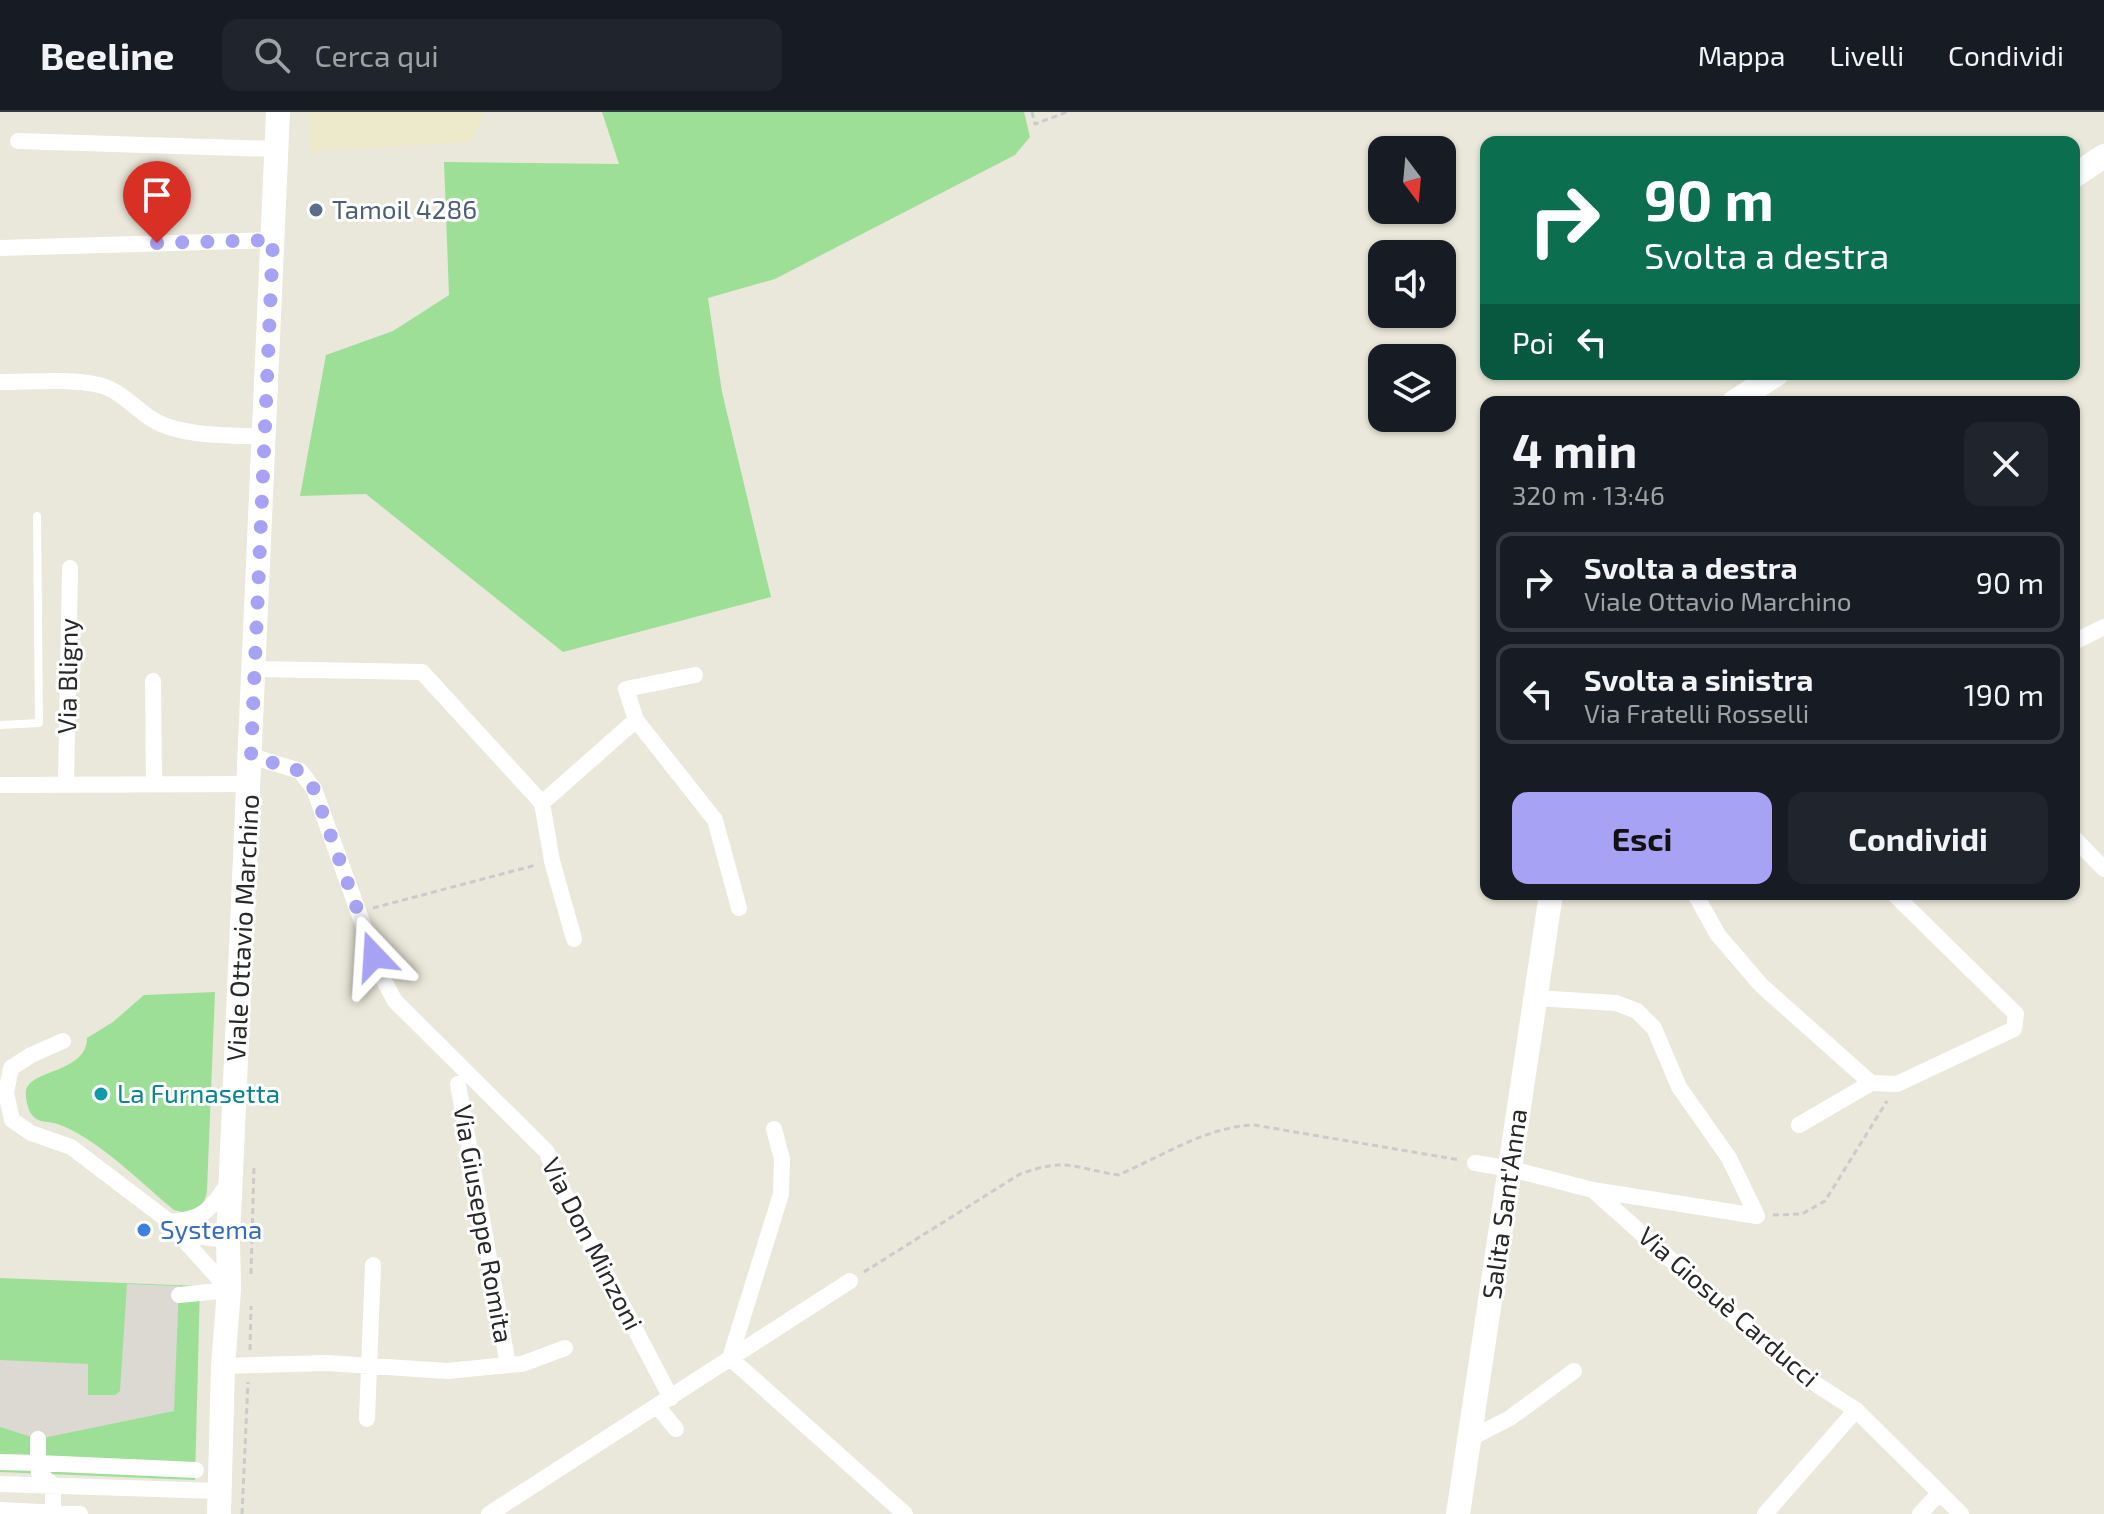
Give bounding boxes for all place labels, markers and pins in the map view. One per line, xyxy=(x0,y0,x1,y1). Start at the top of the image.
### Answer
pin xyxy=(123,161,191,243)
place label: Tamoil 4286 xyxy=(332,193,477,224)
marker: Tamoil 4286 xyxy=(307,201,325,219)
place label: La Furnasetta xyxy=(117,1077,280,1108)
marker: La Furnasetta xyxy=(92,1085,110,1103)
place label: Systema xyxy=(160,1213,262,1244)
marker: Systema xyxy=(135,1221,153,1239)

